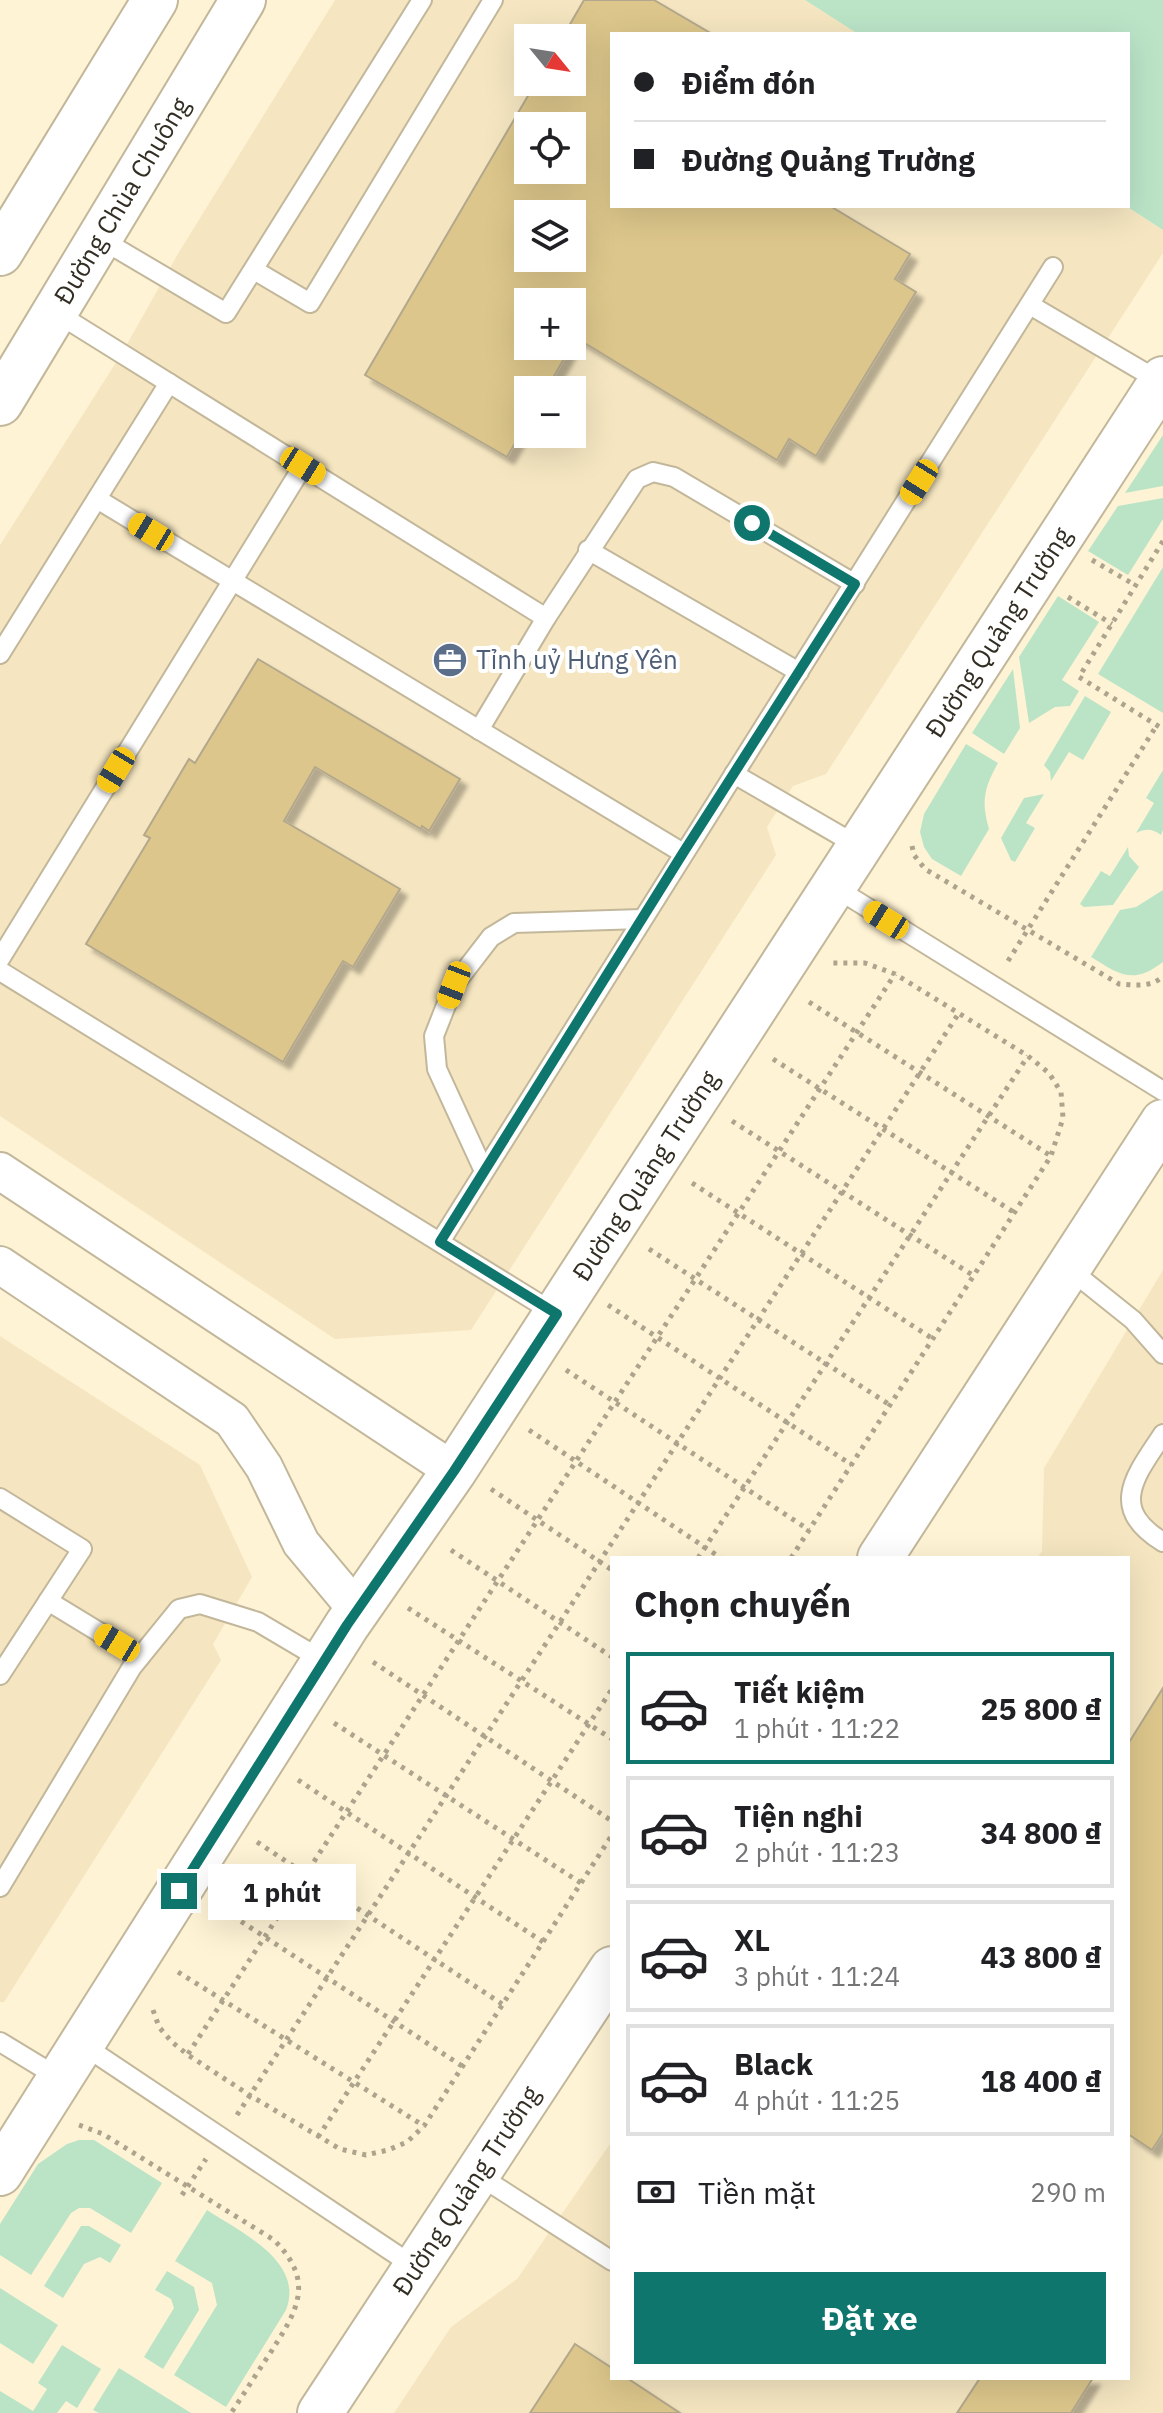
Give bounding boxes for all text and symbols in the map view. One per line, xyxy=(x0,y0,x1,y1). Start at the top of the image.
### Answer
north arrow xyxy=(514,24,586,96)
map controls xyxy=(514,24,586,448)
text: Điểm đón xyxy=(682,63,816,102)
street label: Đường Chùa Chuông xyxy=(45,90,197,310)
button: locate xyxy=(514,112,586,184)
text: Đường Quảng Trường xyxy=(682,140,975,179)
button: layers xyxy=(514,200,586,272)
button: + xyxy=(514,288,586,360)
button: − xyxy=(514,376,586,448)
car xyxy=(276,443,330,489)
car xyxy=(896,455,942,509)
route start xyxy=(734,505,770,541)
car xyxy=(124,509,178,555)
street label: Đường Quảng Trường xyxy=(917,520,1079,744)
office icon: Tỉnh uỷ Hưng Yên xyxy=(431,641,469,679)
place label: Tỉnh uỷ Hưng Yên xyxy=(476,642,678,676)
car xyxy=(93,743,139,797)
car xyxy=(859,897,913,943)
car xyxy=(434,958,474,1012)
street label: Đường Quảng Trường xyxy=(564,1063,726,1287)
text: Chọn chuyến xyxy=(634,1580,851,1627)
car xyxy=(90,1620,144,1666)
icon: car xyxy=(638,1672,710,1744)
text: Tiết kiệm xyxy=(734,1672,865,1711)
text: 25 800 ₫ xyxy=(981,1689,1102,1728)
text: 1 phút · 11:22 xyxy=(734,1711,900,1745)
icon: car xyxy=(638,1796,710,1868)
text: Tiện nghi xyxy=(734,1796,863,1835)
text: 34 800 ₫ xyxy=(981,1813,1102,1852)
text: 2 phút · 11:23 xyxy=(734,1835,900,1869)
callout: 1 phút xyxy=(207,1863,355,1919)
route end xyxy=(161,1873,197,1909)
text: 1 phút xyxy=(243,1875,321,1909)
icon: car xyxy=(638,1920,710,1992)
text: XL xyxy=(734,1920,770,1959)
text: 43 800 ₫ xyxy=(981,1937,1102,1976)
text: 3 phút · 11:24 xyxy=(734,1959,900,1993)
icon: car xyxy=(638,2044,710,2116)
text: Black xyxy=(734,2044,813,2083)
text: 18 400 ₫ xyxy=(981,2061,1102,2100)
street label: Đường Quảng Trường xyxy=(384,2079,547,2302)
text: 4 phút · 11:25 xyxy=(734,2083,900,2117)
icon: cash xyxy=(634,2170,678,2214)
text: Tiền mặt xyxy=(698,2173,816,2212)
text: 290 m xyxy=(1030,2175,1106,2209)
button: Đặt xe xyxy=(634,2272,1106,2364)

